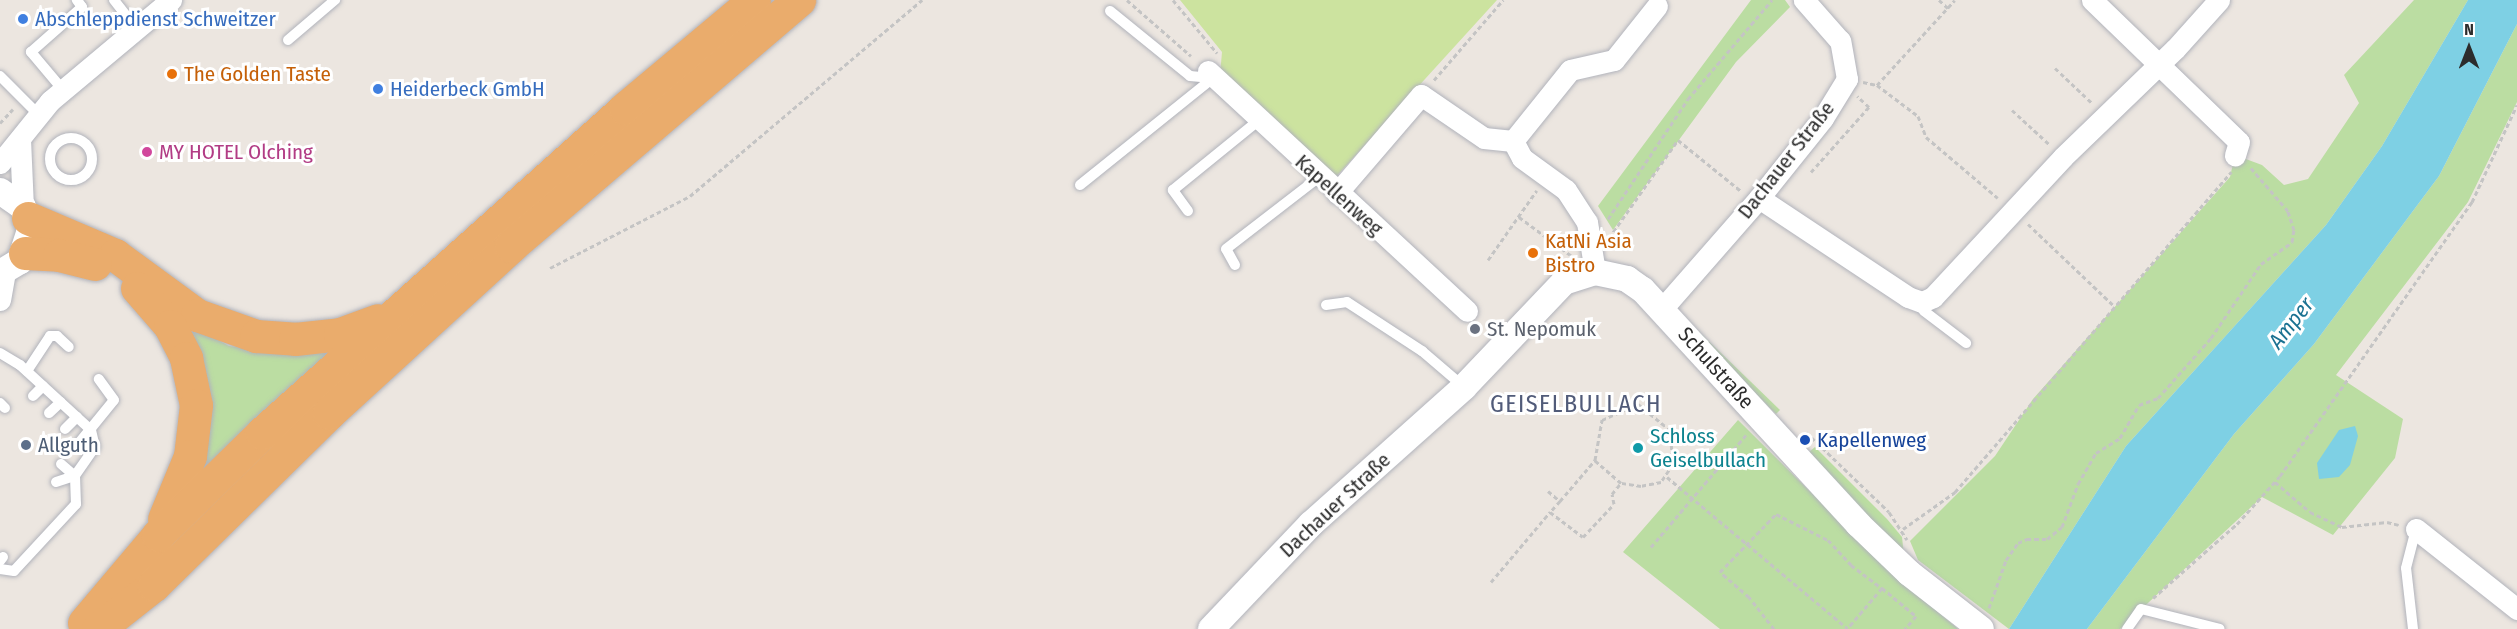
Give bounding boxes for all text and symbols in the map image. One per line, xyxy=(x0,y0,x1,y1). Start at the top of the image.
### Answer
place label: Abschleppdienst Schweitzer xyxy=(35,6,276,32)
marker: Abschleppdienst Schweitzer xyxy=(16,12,30,26)
north arrow xyxy=(2439,18,2499,78)
text: N xyxy=(2464,20,2474,39)
place label: The Golden Taste xyxy=(184,61,331,87)
marker: The Golden Taste xyxy=(165,67,179,81)
place label: Heiderbeck GmbH xyxy=(390,76,545,102)
marker: Heiderbeck GmbH xyxy=(371,82,385,96)
street label: Dachauer Straße xyxy=(1732,96,1840,224)
place label: MY HOTEL Olching xyxy=(159,139,313,165)
marker: MY HOTEL Olching xyxy=(140,145,154,159)
street label: Kapellenweg xyxy=(1290,149,1388,241)
place label: KatNi Asia Bistro xyxy=(1545,228,1632,278)
marker: KatNi Asia Bistro xyxy=(1526,246,1540,260)
water label: Amper xyxy=(2263,292,2319,354)
place label: St. Nepomuk xyxy=(1487,316,1596,342)
marker: St. Nepomuk xyxy=(1468,322,1482,336)
street label: Schulstraße xyxy=(1673,322,1759,414)
district label: GEISELBULLACH xyxy=(1490,391,1662,419)
place label: Schloss Geiselbullach xyxy=(1650,423,1766,473)
place label: Kapellenweg xyxy=(1817,427,1926,453)
place label: Allguth xyxy=(38,432,99,458)
marker: Kapellenweg xyxy=(1798,433,1812,447)
marker: Allguth xyxy=(19,438,33,452)
marker: Schloss Geiselbullach xyxy=(1631,441,1645,455)
street label: Dachauer Straße xyxy=(1274,447,1396,563)

